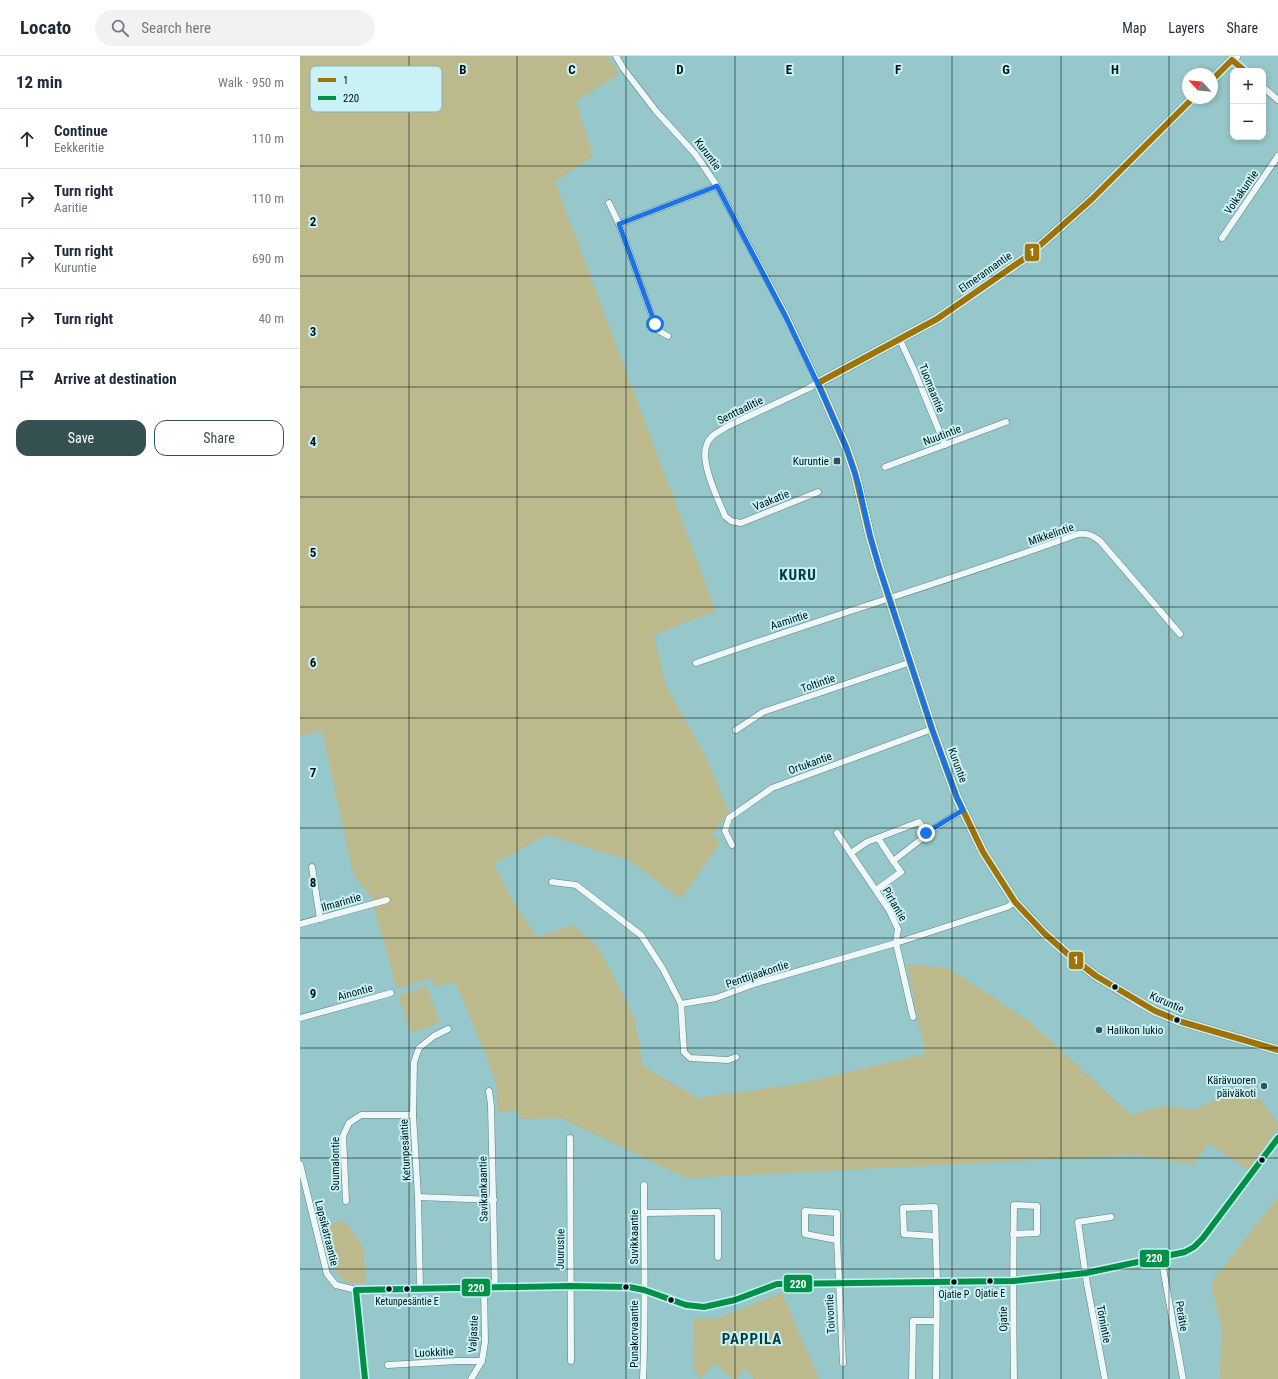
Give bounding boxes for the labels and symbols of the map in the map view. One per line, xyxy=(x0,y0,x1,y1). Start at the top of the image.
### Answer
text: B xyxy=(459,62,467,77)
text: C xyxy=(568,62,576,77)
text: D xyxy=(676,62,684,77)
text: E xyxy=(786,62,793,77)
text: F xyxy=(895,62,901,77)
text: G xyxy=(1002,62,1010,77)
text: H xyxy=(1111,62,1119,77)
legend xyxy=(310,66,442,112)
north arrow xyxy=(1182,68,1218,104)
text: 1 xyxy=(343,74,348,87)
text: 220 xyxy=(343,92,359,105)
street label: Kuruntie xyxy=(692,136,724,173)
street label: Voikakuntie xyxy=(1222,168,1261,217)
text: 2 xyxy=(310,214,317,229)
line badge: 1 xyxy=(1024,243,1040,262)
text: 1 xyxy=(1029,246,1035,259)
street label: Elmerannantie xyxy=(956,249,1014,296)
route start xyxy=(646,315,664,333)
text: 3 xyxy=(310,324,316,339)
street label: Tuomaantie xyxy=(916,362,947,414)
street label: Senttaalitie xyxy=(715,394,765,427)
street label: Nuutintie xyxy=(921,422,963,449)
text: 4 xyxy=(310,434,317,449)
place label: Kuruntie xyxy=(793,455,829,468)
marker: Kuruntie xyxy=(832,456,842,466)
street label: Vaakatie xyxy=(751,487,791,514)
street label: Mikkelintie xyxy=(1027,521,1076,548)
text: 5 xyxy=(310,545,317,560)
district label: KURU xyxy=(779,566,817,584)
street label: Aamintie xyxy=(769,608,810,633)
text: 6 xyxy=(310,655,317,670)
street label: Toltintie xyxy=(799,672,837,695)
street label: Kuruntie xyxy=(945,746,970,784)
street label: Ortukantie xyxy=(787,750,834,777)
text: 7 xyxy=(310,765,317,780)
route end xyxy=(917,824,935,842)
text: 8 xyxy=(310,875,316,890)
street label: Pirtantie xyxy=(880,885,909,924)
street label: Ilmarintie xyxy=(320,891,363,914)
line badge: 1 xyxy=(1068,951,1084,970)
text: 1 xyxy=(1073,954,1079,967)
street label: Penttijaakontie xyxy=(724,958,790,991)
street label: Ainontie xyxy=(336,982,374,1003)
unlabelled marker xyxy=(1110,982,1120,992)
text: 9 xyxy=(310,986,316,1001)
street label: Kuruntie xyxy=(1148,989,1186,1016)
unlabelled marker xyxy=(1172,1015,1182,1025)
place label: Halikon lukio xyxy=(1107,1024,1164,1037)
marker: Halikon lukio xyxy=(1094,1025,1104,1035)
place label: Kärävuoren päiväkoti xyxy=(1207,1074,1256,1100)
marker: Kärävuoren päiväkoti xyxy=(1259,1081,1269,1091)
street label: Ketunpesäntie xyxy=(397,1119,414,1181)
street label: Suumalontie xyxy=(329,1137,342,1191)
unlabelled marker xyxy=(1257,1155,1267,1165)
street label: Savikankaantie xyxy=(476,1156,491,1222)
street label: Lapsikatraantie xyxy=(312,1199,341,1267)
street label: Suvikkaantie xyxy=(628,1210,641,1264)
street label: Juurustie xyxy=(554,1229,567,1269)
line badge: 220 xyxy=(1139,1249,1170,1268)
text: 220 xyxy=(1146,1252,1163,1265)
line badge: 220 xyxy=(783,1274,813,1293)
marker: Ojatie E xyxy=(985,1276,995,1286)
marker: Ojatie P xyxy=(949,1277,959,1287)
line badge: 220 xyxy=(461,1278,491,1297)
text: 220 xyxy=(790,1278,807,1291)
text: 220 xyxy=(468,1282,485,1295)
unlabelled marker xyxy=(621,1282,631,1292)
unlabelled marker xyxy=(384,1284,394,1294)
marker: Ketunpesäntie E xyxy=(402,1284,412,1294)
place label: Ojatie E xyxy=(975,1288,1005,1299)
place label: Ojatie P xyxy=(939,1289,970,1300)
street label: Toivontie xyxy=(823,1294,838,1334)
unlabelled marker xyxy=(666,1295,676,1305)
place label: Ketunpesäntie E xyxy=(375,1296,439,1307)
street label: Punakorvaantie xyxy=(628,1300,641,1368)
street label: Perätie xyxy=(1172,1300,1191,1332)
street label: Törnintie xyxy=(1093,1304,1114,1344)
street label: Ojatie xyxy=(997,1306,1010,1332)
street label: Valjastie xyxy=(466,1315,481,1353)
district label: PAPPILA xyxy=(722,1330,782,1348)
street label: Luokkitie xyxy=(414,1345,454,1360)

